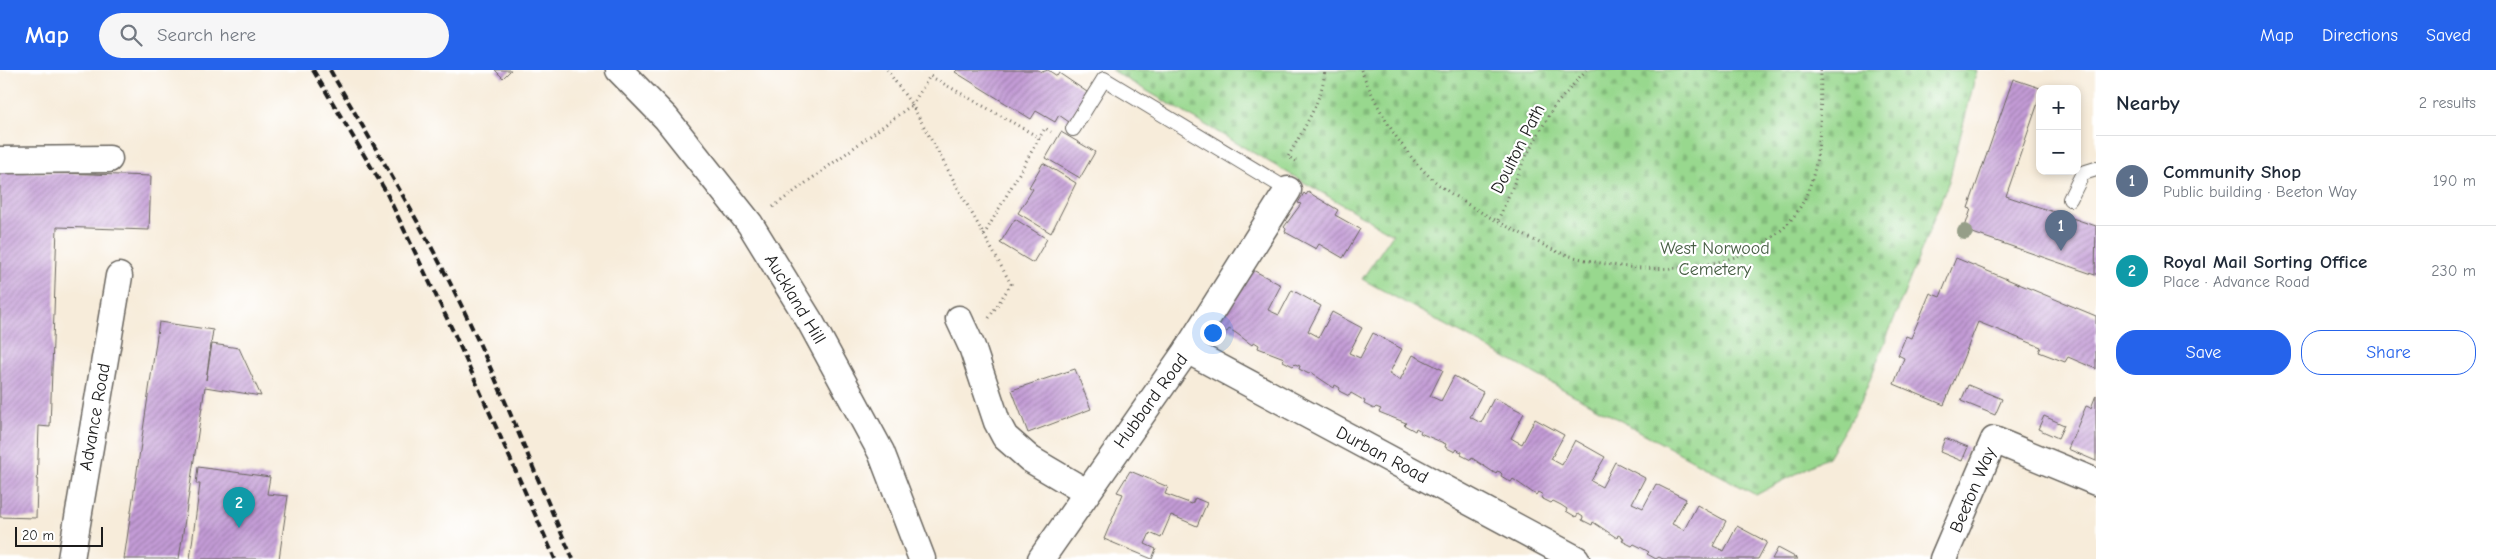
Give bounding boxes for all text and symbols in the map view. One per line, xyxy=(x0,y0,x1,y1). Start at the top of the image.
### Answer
search box xyxy=(99,13,449,58)
text: Map xyxy=(25,21,69,49)
icon: search xyxy=(117,21,145,49)
text: Search here xyxy=(157,24,256,46)
text: Map xyxy=(2260,25,2294,46)
text: Directions xyxy=(2322,25,2398,46)
text: Saved xyxy=(2426,25,2471,46)
map controls xyxy=(2036,85,2081,175)
button: + xyxy=(2036,85,2081,130)
text: Nearby xyxy=(2116,91,2180,115)
text: 2 results xyxy=(2419,94,2476,112)
street label: Doulton Path xyxy=(1487,101,1549,197)
button: − xyxy=(2036,130,2081,175)
text: Community Shop xyxy=(2163,161,2301,183)
text: 1 xyxy=(2129,172,2135,190)
text: 190 m xyxy=(2433,172,2476,190)
text: Public building · Beeton Way xyxy=(2163,183,2357,201)
pin: 1 xyxy=(2045,210,2077,251)
park label: West Norwood Cemetery xyxy=(1660,238,1770,280)
street label: Auckland Hill xyxy=(760,250,830,348)
text: Royal Mail Sorting Office xyxy=(2163,251,2367,273)
text: 2 xyxy=(2128,262,2136,280)
text: 230 m xyxy=(2431,262,2476,280)
text: Place · Advance Road xyxy=(2163,273,2310,291)
your location xyxy=(1200,320,1226,346)
button: Save xyxy=(2116,330,2291,375)
button: Share xyxy=(2301,330,2476,375)
street label: Hubbard Road xyxy=(1110,350,1192,452)
street label: Advance Road xyxy=(75,362,115,472)
street label: Durban Road xyxy=(1332,422,1432,488)
street label: Beeton Way xyxy=(1946,443,2001,536)
pin: 2 xyxy=(223,487,255,528)
scale bar xyxy=(15,524,102,547)
text: 20 m xyxy=(22,527,54,544)

